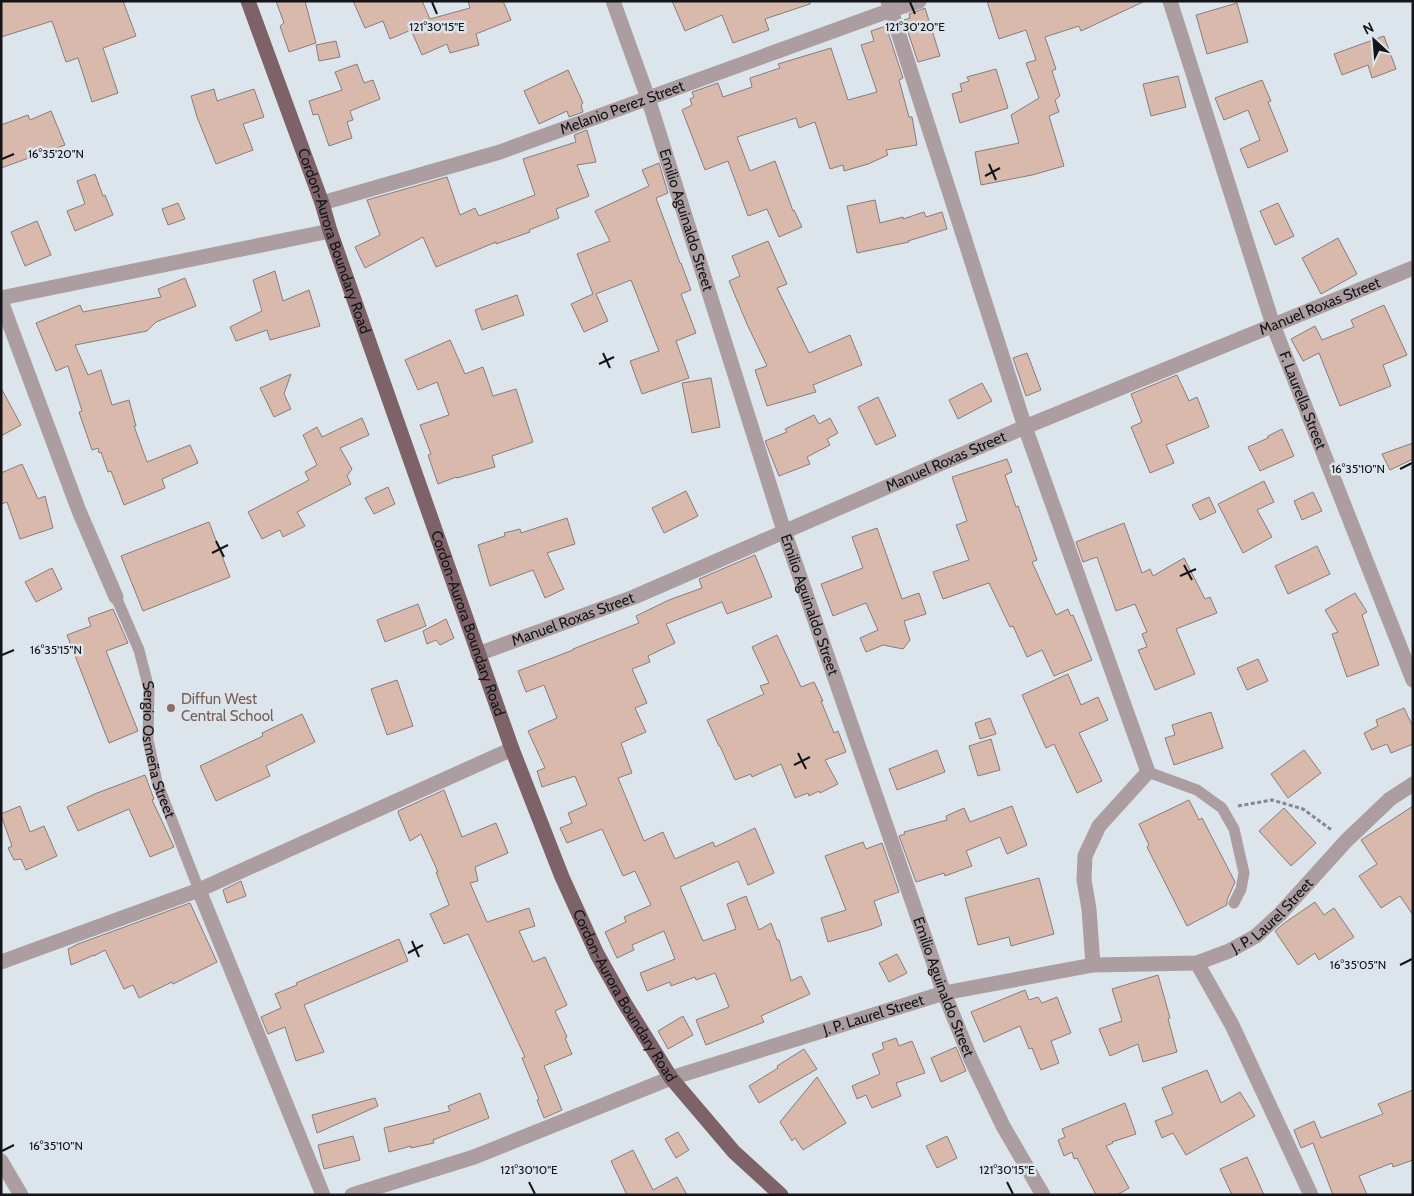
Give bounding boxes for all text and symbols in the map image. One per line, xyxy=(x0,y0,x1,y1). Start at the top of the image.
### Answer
north arrow xyxy=(1349,15,1399,65)
text: N xyxy=(1360,18,1377,39)
text: 121°30'15"E xyxy=(409,19,465,34)
text: 121°30'20"E xyxy=(885,19,945,34)
street label: Melanio Perez Street xyxy=(557,77,687,138)
text: 16°35'20"N xyxy=(28,146,84,161)
street label: Cordon-Aurora Boundary Road xyxy=(294,146,374,336)
street label: Emilio Aguinaldo Street xyxy=(656,147,717,293)
street label: Manuel Roxas Street xyxy=(1257,273,1383,339)
street label: F. Laurella Street xyxy=(1275,349,1330,452)
street label: Manuel Roxas Street xyxy=(883,427,1009,496)
text: 16°35'10"N xyxy=(1331,461,1385,476)
street label: Cordon-Aurora Boundary Road xyxy=(427,528,509,718)
street label: Emilio Aguinaldo Street xyxy=(777,532,842,678)
street label: Manuel Roxas Street xyxy=(509,589,637,650)
text: 16°35'15"N xyxy=(30,642,82,657)
street label: Sergio Osmeña Street xyxy=(138,679,179,821)
place label: Diffun West Central School xyxy=(181,690,274,725)
marker: Diffun West Central School xyxy=(165,702,177,714)
street label: J. P. Laurel Street xyxy=(1227,875,1317,957)
street label: Cordon-Aurora Boundary Road xyxy=(569,907,680,1085)
street label: Emilio Aguinaldo Street xyxy=(909,914,978,1060)
text: 16°35'05"N xyxy=(1330,957,1386,972)
street label: J. P. Laurel Street xyxy=(820,991,926,1039)
text: 16°35'10"N xyxy=(29,1138,83,1153)
text: 121°30'10"E xyxy=(500,1162,558,1177)
text: 121°30'15"E xyxy=(979,1162,1035,1177)

